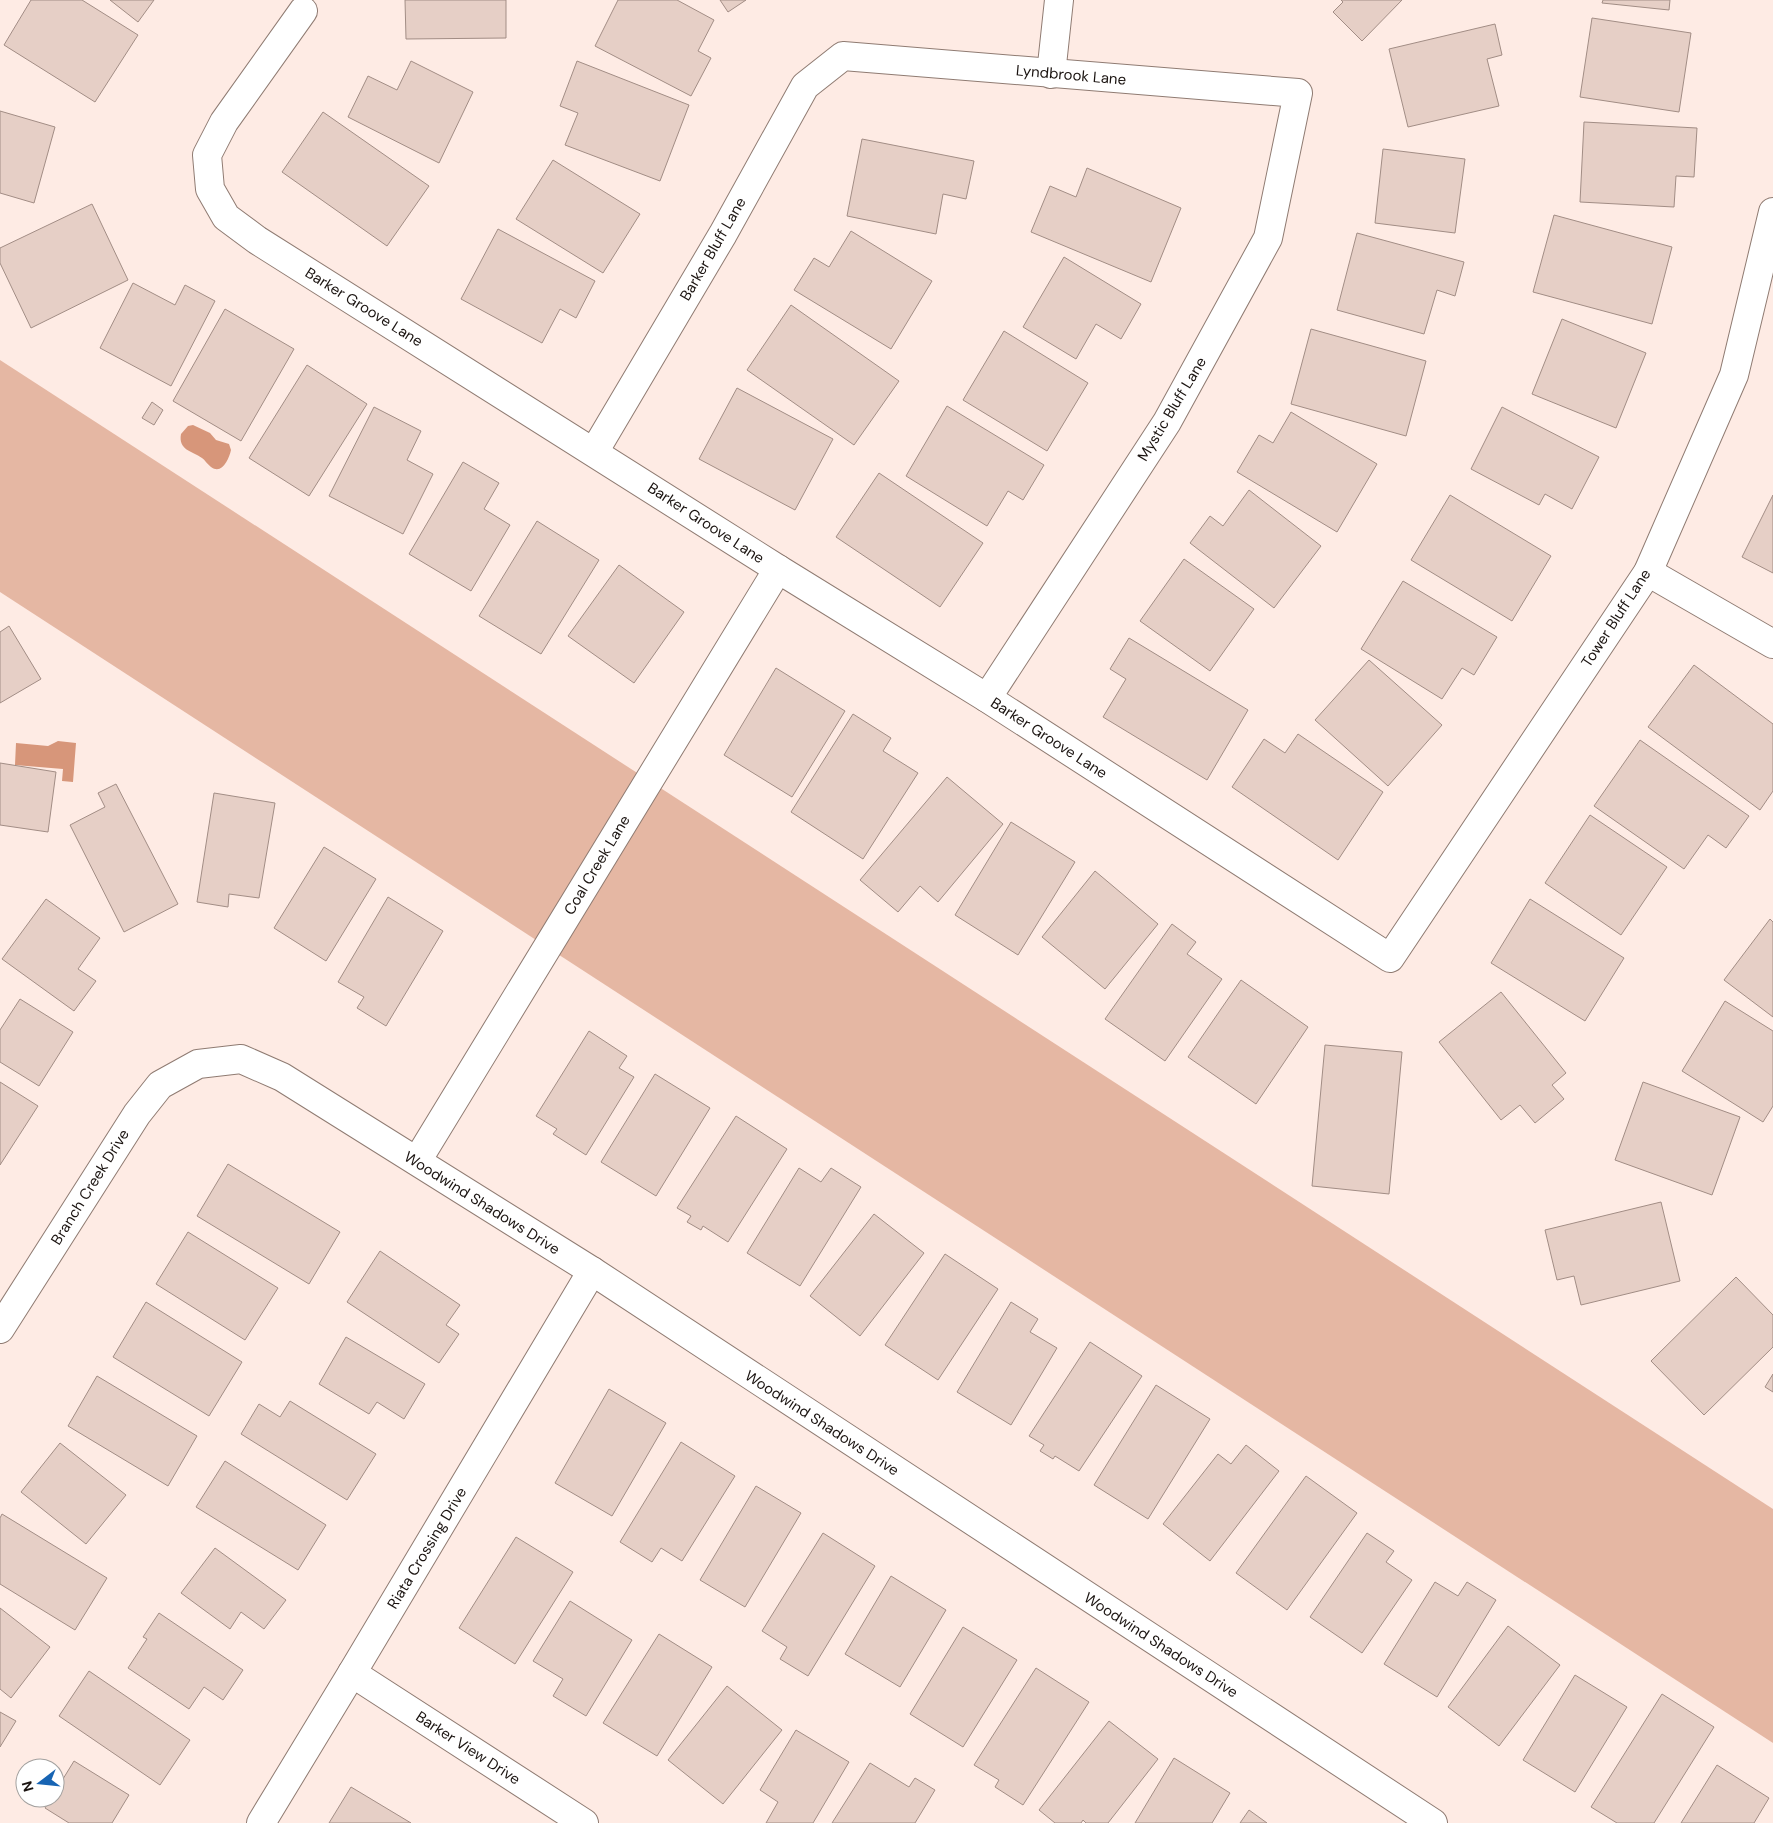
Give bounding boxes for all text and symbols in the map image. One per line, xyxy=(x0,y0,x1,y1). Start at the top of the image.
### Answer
street label: Lyndbrook Lane xyxy=(1015,60,1127,90)
street label: Barker Bluff Lane xyxy=(675,194,751,304)
street label: Barker Groove Lane xyxy=(301,263,427,351)
street label: Mystic Bluff Lane xyxy=(1133,353,1211,465)
street label: Barker Groove Lane xyxy=(644,478,768,568)
street label: Tower Bluff Lane xyxy=(1577,565,1655,671)
street label: Barker Groove Lane xyxy=(987,693,1111,783)
street label: Coal Creek Lane xyxy=(559,811,635,919)
street label: Branch Creek Drive xyxy=(46,1125,134,1249)
street label: Woodwind Shadows Drive xyxy=(400,1147,564,1259)
street label: Woodwind Shadows Drive xyxy=(741,1366,903,1480)
street label: Riata Crossing Drive xyxy=(383,1483,471,1613)
street label: Woodwind Shadows Drive xyxy=(1080,1588,1242,1702)
street label: Barker View Drive xyxy=(412,1707,524,1789)
north arrow xyxy=(15,1758,65,1808)
text: N xyxy=(17,1779,38,1794)

